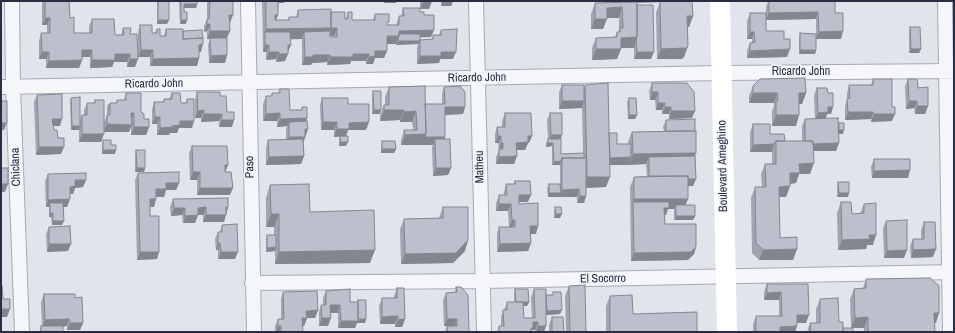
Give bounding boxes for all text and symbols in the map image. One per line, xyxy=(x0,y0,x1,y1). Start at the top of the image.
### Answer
street label: Ricardo John xyxy=(772,65,830,79)
street label: Ricardo John xyxy=(448,70,506,86)
street label: Ricardo John xyxy=(125,76,183,92)
street label: Boulevard Ameghino xyxy=(715,120,731,212)
street label: Chiclana xyxy=(8,147,24,187)
street label: Matheu xyxy=(473,150,487,184)
street label: Paso xyxy=(243,156,257,178)
street label: El Socorro xyxy=(580,271,626,287)

